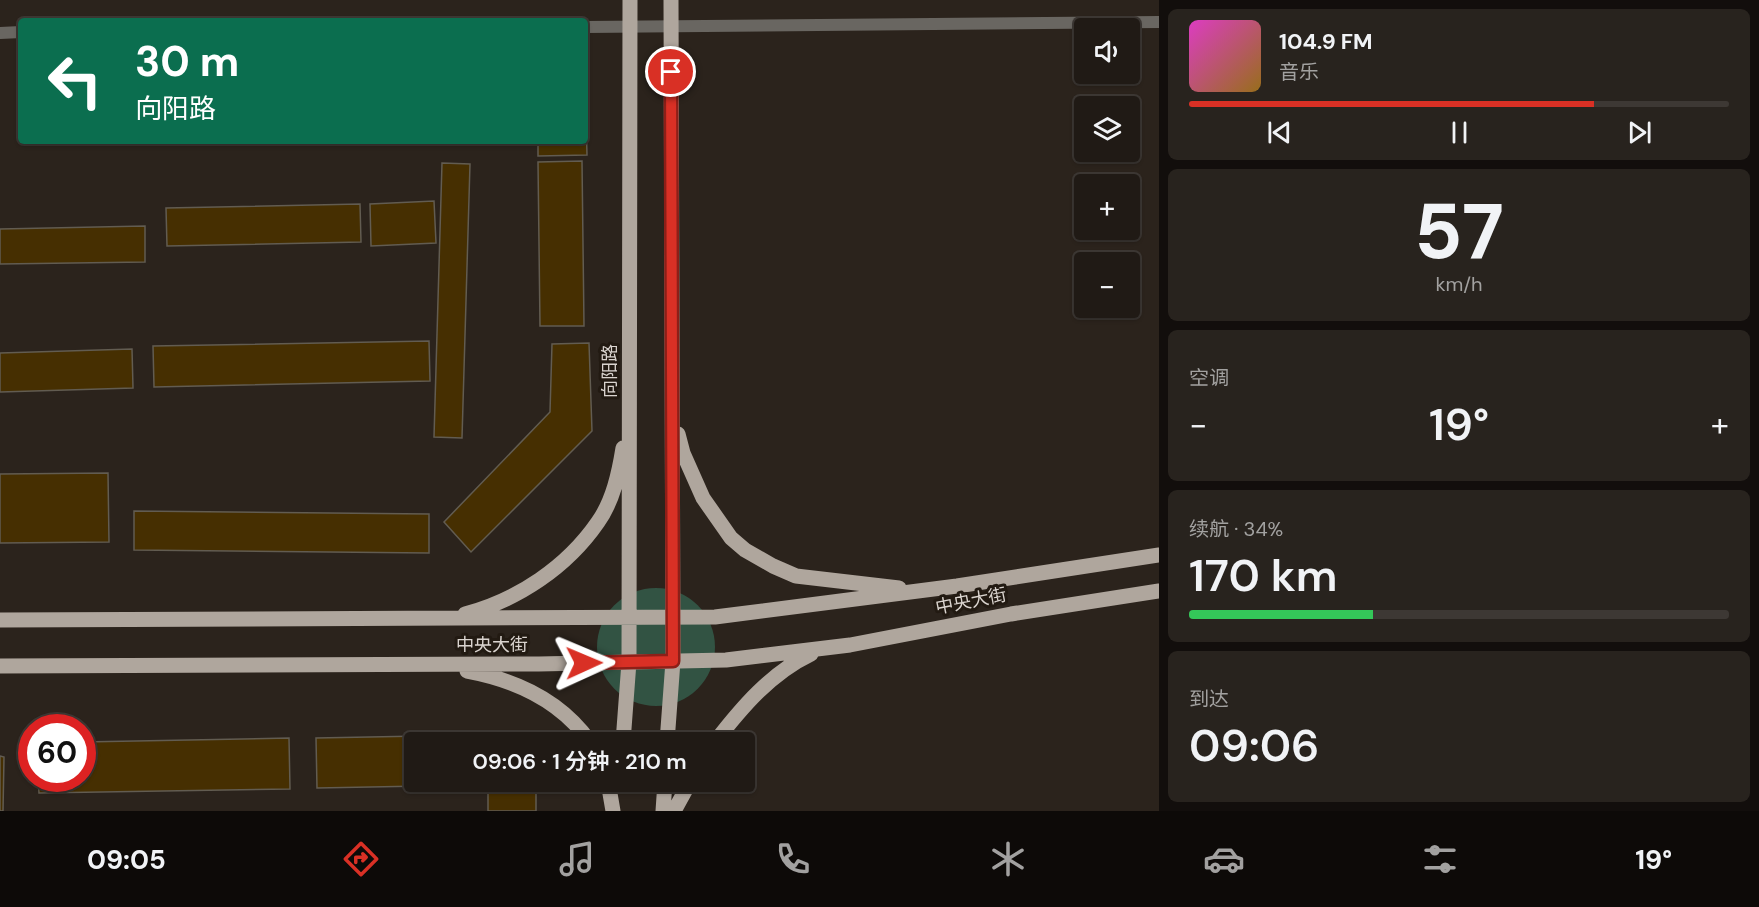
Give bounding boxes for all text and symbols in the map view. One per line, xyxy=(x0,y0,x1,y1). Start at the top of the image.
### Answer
map controls xyxy=(1074,18,1140,318)
button: sound xyxy=(1074,18,1140,84)
text: 104.9 FM xyxy=(1279,27,1373,56)
text: 30 m xyxy=(135,34,239,89)
icon: left xyxy=(36,42,114,120)
pin xyxy=(645,46,696,97)
icon: arrive xyxy=(654,55,687,88)
text: 音乐 xyxy=(1279,59,1319,85)
text: 向阳路 xyxy=(135,91,216,126)
button: layers xyxy=(1074,96,1140,162)
icon: previous xyxy=(1263,116,1296,149)
icon: pause xyxy=(1443,116,1476,149)
icon: next xyxy=(1623,116,1656,149)
button: + xyxy=(1074,174,1140,240)
text: 57 xyxy=(1414,181,1504,282)
button: − xyxy=(1074,252,1140,318)
text: km/h xyxy=(1435,271,1483,297)
street label: 向阳路 xyxy=(598,344,622,398)
text: 空调 xyxy=(1189,365,1229,391)
text: 19° xyxy=(1429,395,1489,454)
text: − xyxy=(1189,403,1207,446)
text: + xyxy=(1711,403,1729,446)
text: 续航 · 34% xyxy=(1189,516,1283,542)
text: 170 km xyxy=(1189,546,1338,605)
street label: 中央大街 xyxy=(933,582,1009,620)
position arrow xyxy=(552,631,616,695)
street label: 中央大街 xyxy=(456,633,528,657)
text: 到达 xyxy=(1189,686,1229,712)
speed limit sign: 60 xyxy=(18,714,96,792)
text: 09:06 xyxy=(1189,716,1320,775)
text: 09:06 · 1 分钟 · 210 m xyxy=(472,747,687,776)
icon: directions xyxy=(340,838,382,880)
icon: music xyxy=(556,838,598,880)
icon: phone xyxy=(772,838,814,880)
icon: climate xyxy=(987,838,1029,880)
icon: car xyxy=(1203,838,1245,880)
icon: filters xyxy=(1419,838,1461,880)
text: 09:05 xyxy=(87,842,166,877)
text: 19° xyxy=(1635,842,1672,877)

